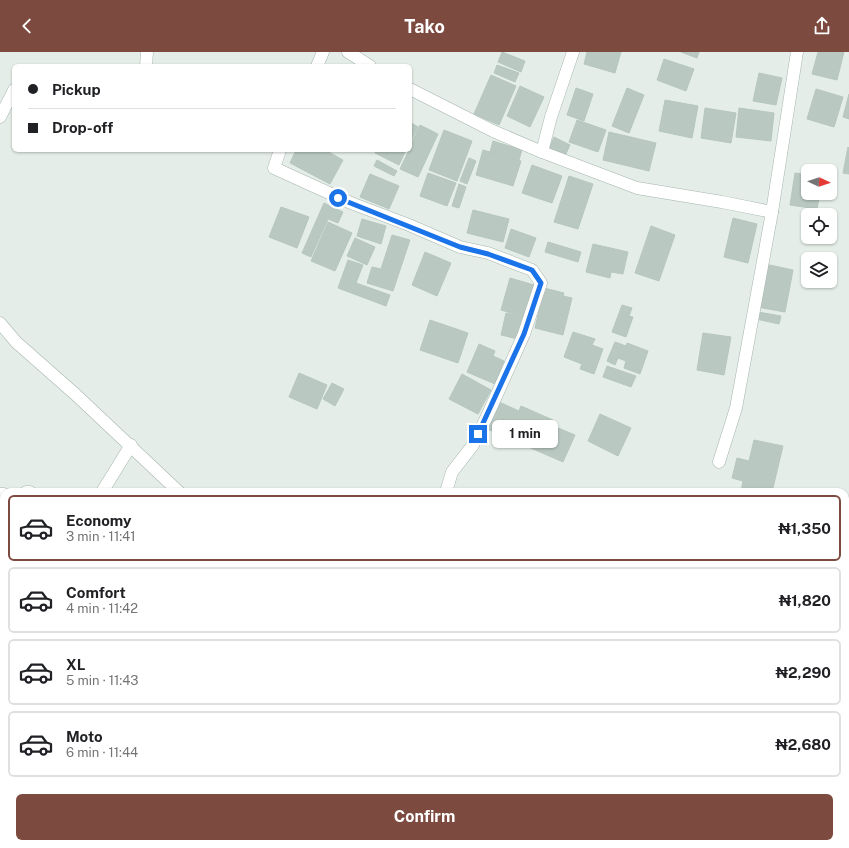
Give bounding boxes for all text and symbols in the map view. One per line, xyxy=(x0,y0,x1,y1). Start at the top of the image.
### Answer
icon: back xyxy=(16,15,38,37)
icon: share xyxy=(811,15,833,37)
text: Tako xyxy=(404,16,445,37)
text: Pickup xyxy=(52,81,101,98)
text: Drop-off xyxy=(52,119,113,136)
north arrow xyxy=(801,164,837,200)
map controls xyxy=(801,164,837,288)
route start xyxy=(329,189,347,207)
button: locate xyxy=(801,208,837,244)
button: layers xyxy=(801,252,837,288)
callout: 1 min xyxy=(492,420,558,448)
route end xyxy=(469,425,487,443)
text: 1 min xyxy=(509,426,541,441)
icon: car xyxy=(18,510,54,546)
text: Economy xyxy=(66,512,131,529)
text: ₦1,350 xyxy=(778,520,831,537)
text: 3 min · 11:41 xyxy=(66,529,136,544)
icon: car xyxy=(18,582,54,618)
text: Comfort xyxy=(66,584,126,601)
text: ₦1,820 xyxy=(779,592,831,609)
text: 4 min · 11:42 xyxy=(66,601,138,616)
icon: car xyxy=(18,654,54,690)
text: XL xyxy=(66,656,85,673)
text: ₦2,290 xyxy=(776,664,831,681)
text: 5 min · 11:43 xyxy=(66,673,139,688)
icon: car xyxy=(18,726,54,762)
text: Moto xyxy=(66,728,103,745)
text: ₦2,680 xyxy=(775,736,831,753)
text: 6 min · 11:44 xyxy=(66,745,138,760)
button: Confirm xyxy=(16,794,833,840)

